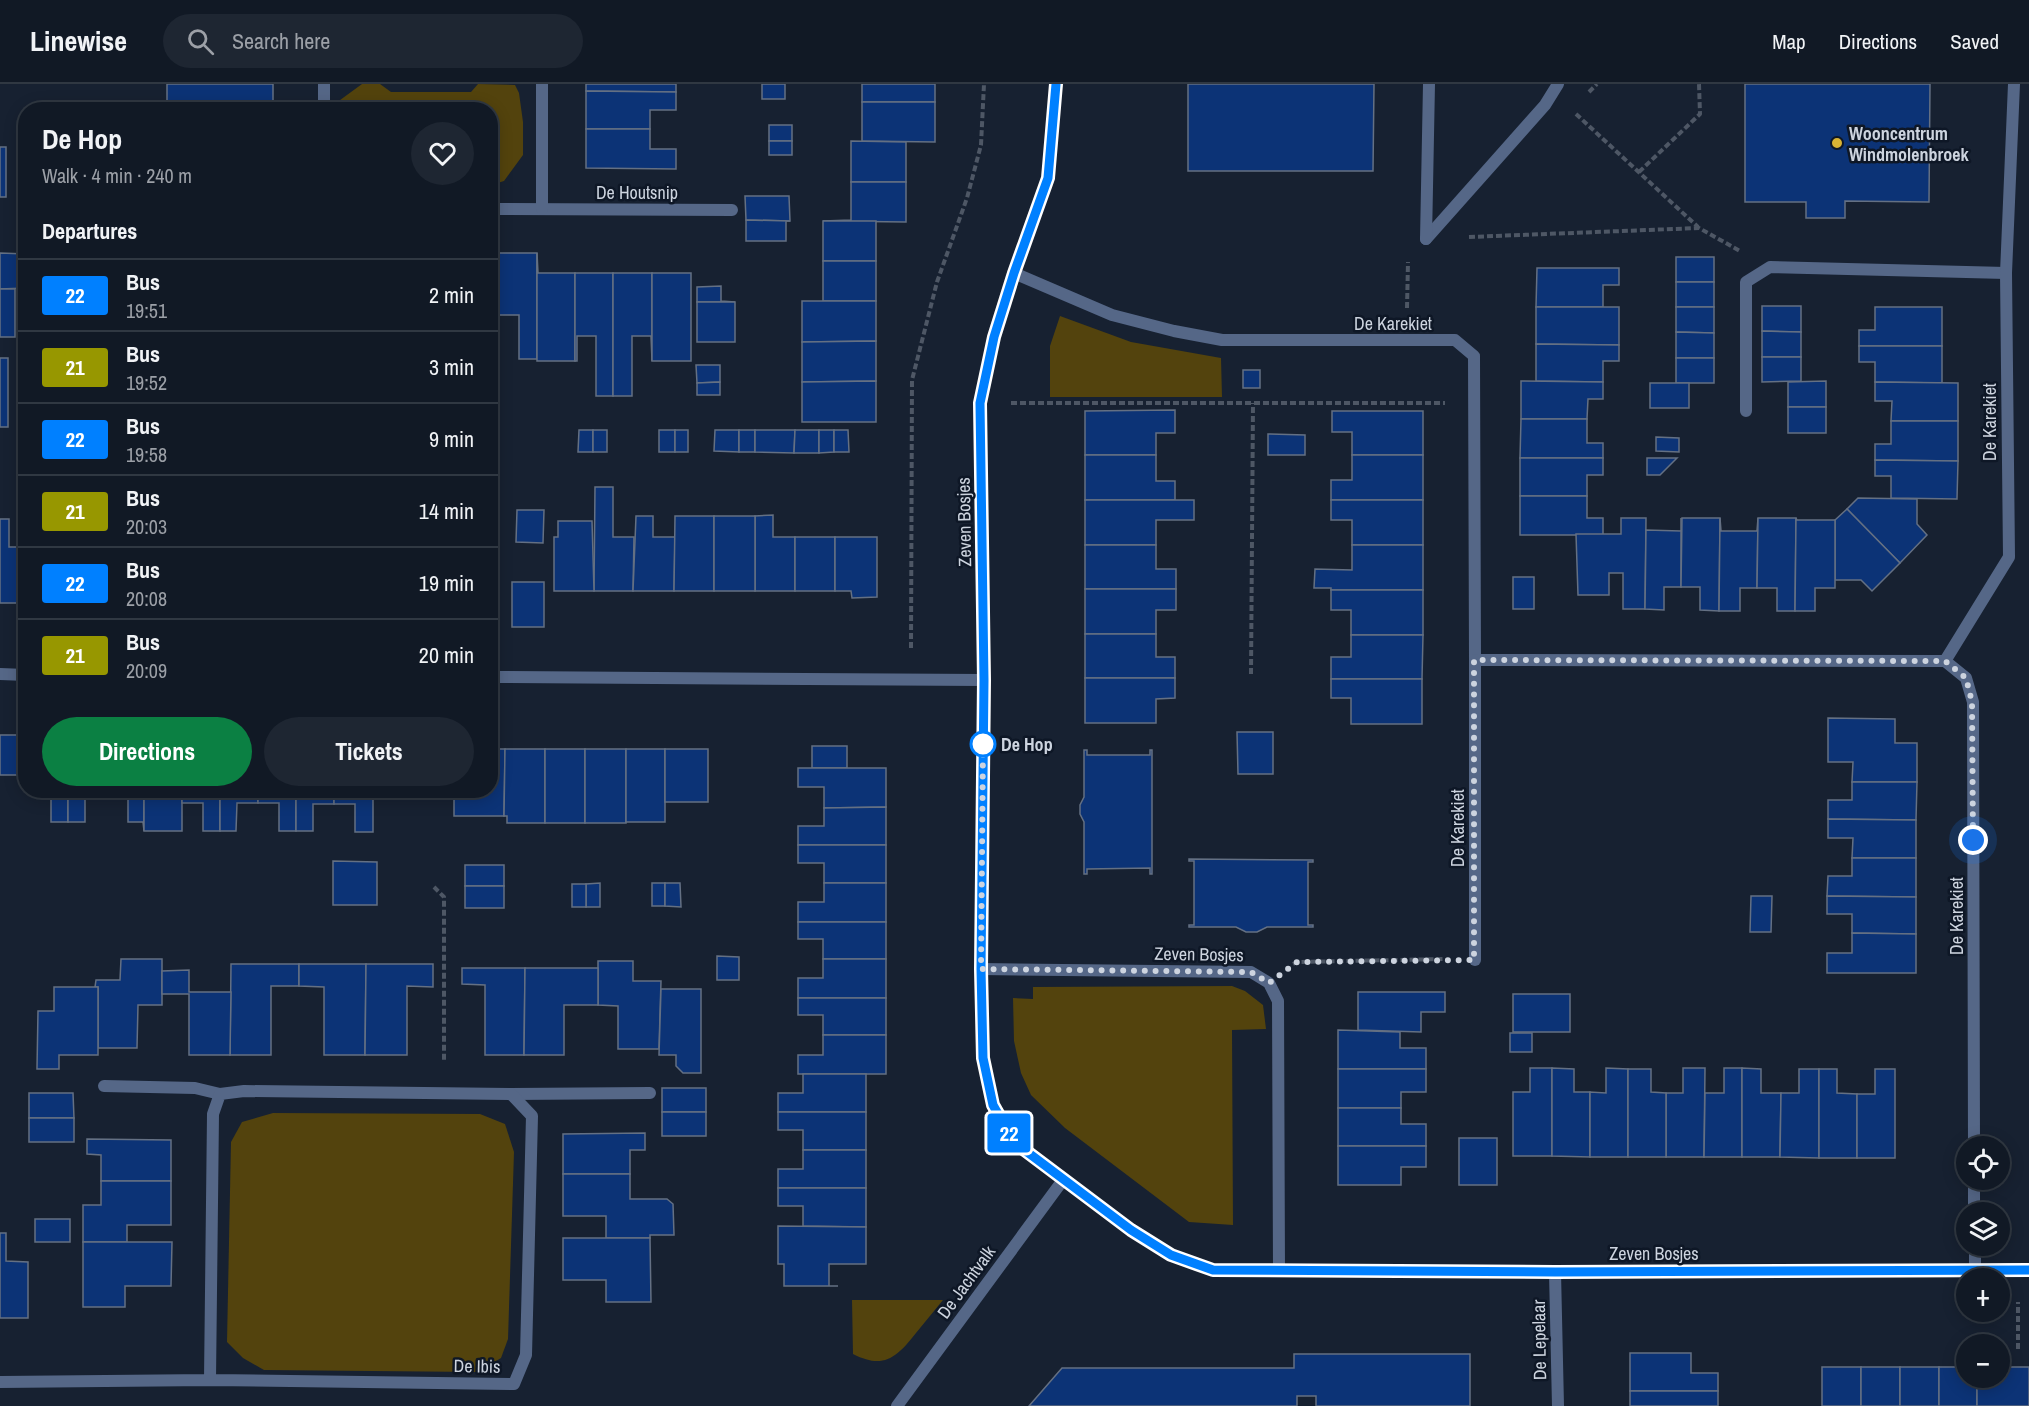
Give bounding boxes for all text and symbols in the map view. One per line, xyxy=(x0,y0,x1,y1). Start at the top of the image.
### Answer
search box xyxy=(163,14,583,68)
text: Linewise xyxy=(30,22,127,60)
icon: search xyxy=(184,25,217,58)
text: Search here xyxy=(232,26,330,56)
text: Map xyxy=(1772,27,1806,56)
text: Directions xyxy=(1839,27,1917,56)
text: Saved xyxy=(1950,27,1999,56)
text: De Hop xyxy=(42,120,122,158)
place label: Wooncentrum Windmolenbroek xyxy=(1849,121,1969,167)
button: heart xyxy=(411,122,474,185)
marker: Wooncentrum Windmolenbroek xyxy=(1830,136,1844,150)
text: Walk · 4 min · 240 m xyxy=(42,162,192,189)
street label: De Houtsnip xyxy=(596,180,678,205)
text: Departures xyxy=(42,216,137,246)
text: Bus xyxy=(126,267,160,297)
text: 2 min xyxy=(429,280,474,310)
text: 22 xyxy=(65,281,85,310)
text: 19:51 xyxy=(126,297,167,324)
street label: De Karekiet xyxy=(1354,311,1432,336)
text: Bus xyxy=(126,339,160,369)
text: 3 min xyxy=(429,352,474,382)
text: 21 xyxy=(65,353,85,382)
text: 19:52 xyxy=(126,369,167,396)
street label: De Karekiet xyxy=(1977,383,2002,461)
text: Bus xyxy=(126,411,160,441)
text: 9 min xyxy=(429,424,474,454)
text: 22 xyxy=(65,425,85,454)
text: 19:58 xyxy=(126,441,167,468)
street label: Zeven Bosjes xyxy=(951,477,977,567)
text: Bus xyxy=(126,483,160,513)
text: 14 min xyxy=(419,496,474,526)
text: 21 xyxy=(65,497,85,526)
text: 20:03 xyxy=(126,513,167,540)
text: Bus xyxy=(126,555,160,585)
text: 19 min xyxy=(419,568,474,598)
text: 22 xyxy=(65,569,85,598)
text: 20:08 xyxy=(126,585,167,612)
text: Bus xyxy=(126,627,160,657)
text: 20 min xyxy=(419,640,474,670)
text: 21 xyxy=(65,641,85,670)
text: 20:09 xyxy=(126,657,167,684)
button: Directions xyxy=(42,717,252,786)
button: Tickets xyxy=(264,717,474,786)
marker: De Hop xyxy=(970,731,996,757)
place label: De Hop xyxy=(1001,732,1053,757)
street label: De Karekiet xyxy=(1445,789,1470,867)
your location xyxy=(1958,825,1988,855)
street label: De Karekiet xyxy=(1944,877,1969,955)
street label: Zeven Bosjes xyxy=(1154,941,1244,967)
line badge: 22 xyxy=(982,1114,1036,1152)
text: 22 xyxy=(999,1119,1019,1148)
map controls xyxy=(1956,1136,2010,1388)
button: locate xyxy=(1956,1136,2010,1190)
button: layers xyxy=(1956,1202,2010,1256)
street label: De Jachtvalk xyxy=(931,1240,1001,1324)
street label: Zeven Bosjes xyxy=(1609,1241,1699,1266)
button: + xyxy=(1956,1268,2010,1322)
street label: De Lepelaar xyxy=(1526,1299,1552,1380)
button: − xyxy=(1956,1334,2010,1388)
street label: De Ibis xyxy=(453,1353,501,1379)

